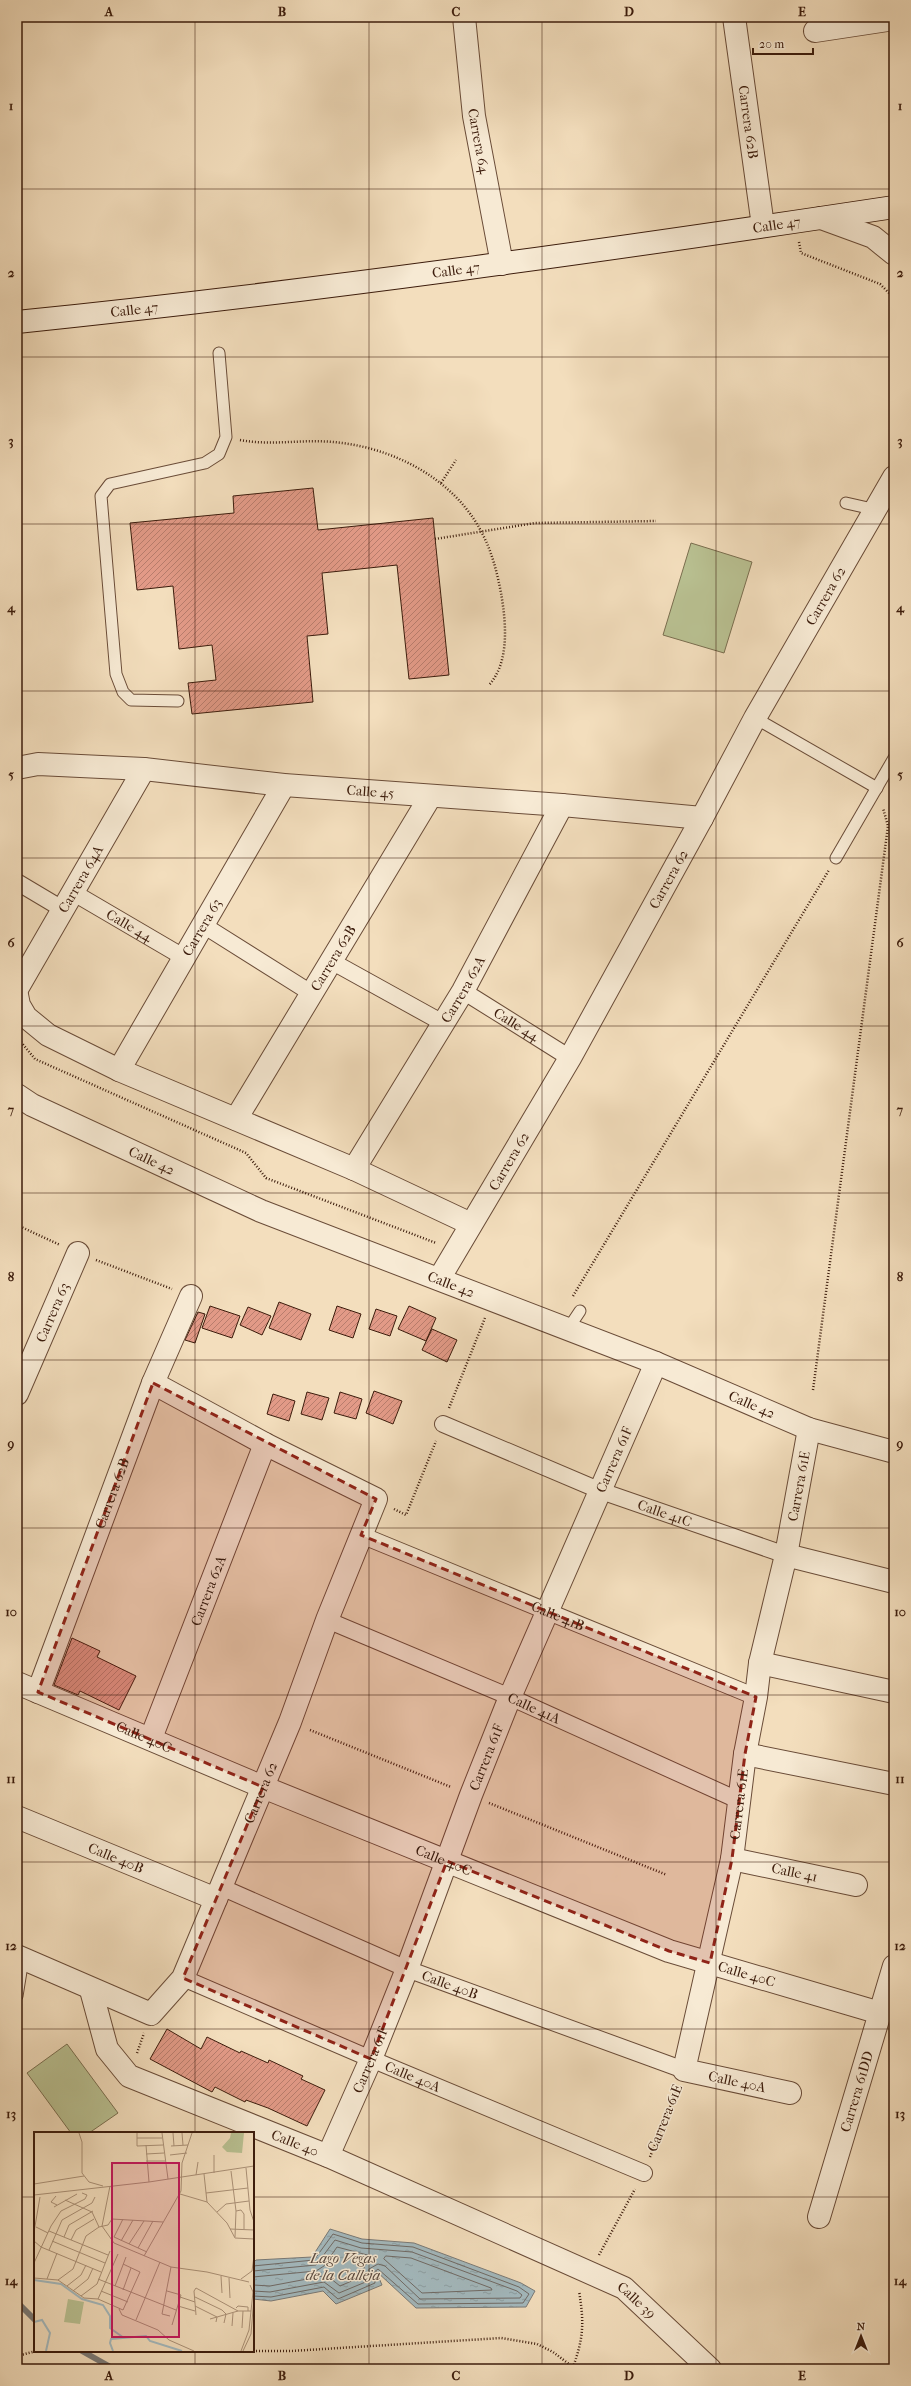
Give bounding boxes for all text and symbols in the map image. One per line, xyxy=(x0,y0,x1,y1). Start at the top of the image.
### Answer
text: A xyxy=(104,4,114,19)
text: B xyxy=(278,4,287,19)
text: C xyxy=(452,4,461,19)
text: D xyxy=(624,4,634,19)
text: E xyxy=(798,4,806,19)
scale bar xyxy=(753,30,813,56)
text: 20 m xyxy=(759,37,784,51)
street label: Carrera 62B xyxy=(735,84,762,160)
text: 1 xyxy=(9,98,14,113)
text: 1 xyxy=(898,98,903,113)
street label: Carrera 64 xyxy=(465,108,493,176)
street label: Calle 47 xyxy=(752,213,802,236)
street label: Calle 47 xyxy=(431,258,481,281)
text: 2 xyxy=(8,265,15,280)
text: 2 xyxy=(897,265,904,280)
street label: Calle 47 xyxy=(109,298,159,321)
text: 3 xyxy=(8,433,14,449)
text: 3 xyxy=(897,433,903,449)
street label: Carrera 62 xyxy=(802,563,849,628)
text: 4 xyxy=(6,600,16,616)
text: 4 xyxy=(895,600,905,616)
text: 5 xyxy=(8,767,14,782)
text: 5 xyxy=(897,767,903,782)
street label: Calle 45 xyxy=(346,781,395,801)
street label: Carrera 64A xyxy=(54,841,107,916)
street label: Carrera 62 xyxy=(645,847,691,912)
street label: Carrera 63 xyxy=(178,895,225,959)
street label: Calle 44 xyxy=(103,905,156,946)
street label: Carrera 62B xyxy=(307,922,359,994)
text: 6 xyxy=(7,935,15,950)
text: 6 xyxy=(896,935,904,950)
street label: Carrera 62A xyxy=(437,952,489,1026)
street label: Calle 44 xyxy=(491,1004,543,1045)
text: 7 xyxy=(7,1102,15,1117)
text: 7 xyxy=(896,1102,904,1117)
street label: Carrera 62 xyxy=(485,1129,533,1193)
street label: Calle 42 xyxy=(126,1142,178,1178)
street label: Calle 42 xyxy=(425,1267,477,1301)
text: 8 xyxy=(8,1269,15,1284)
text: 8 xyxy=(897,1269,904,1284)
street label: Carrera 63 xyxy=(32,1280,73,1345)
street label: Calle 42 xyxy=(726,1387,778,1422)
street label: Carrera 61F xyxy=(592,1424,636,1495)
text: 9 xyxy=(7,1436,15,1452)
text: 9 xyxy=(896,1436,904,1452)
street label: Carrera 61E xyxy=(784,1449,813,1523)
street label: Carrera 62B xyxy=(91,1456,133,1531)
street label: Calle 41C xyxy=(635,1496,694,1530)
street label: Carrera 62A xyxy=(187,1552,230,1628)
street label: Calle 41B xyxy=(529,1597,587,1634)
text: 10 xyxy=(5,1604,17,1619)
text: 10 xyxy=(894,1604,906,1619)
street label: Calle 41A xyxy=(505,1689,564,1728)
street label: Calle 40C xyxy=(114,1717,175,1756)
street label: Carrera 61F xyxy=(465,1721,507,1793)
street label: Carrera 62 xyxy=(240,1759,281,1826)
street label: Carrera 61E xyxy=(726,1767,752,1841)
text: 11 xyxy=(6,1771,16,1786)
text: 11 xyxy=(895,1771,905,1786)
street label: Calle 40B xyxy=(86,1839,146,1877)
street label: Calle 40C xyxy=(413,1841,474,1879)
street label: Calle 41 xyxy=(770,1859,819,1885)
text: 12 xyxy=(5,1938,17,1953)
text: 12 xyxy=(894,1938,906,1953)
street label: Calle 40C xyxy=(716,1957,777,1990)
street label: Calle 40B xyxy=(420,1967,480,2003)
street label: Carrera 61F xyxy=(349,2024,392,2096)
street label: Carrera 61DD xyxy=(836,2049,877,2134)
street label: Calle 40A xyxy=(382,2057,444,2096)
street label: Calle 40A xyxy=(707,2068,768,2097)
street label: Carrera 61E xyxy=(644,2081,686,2154)
text: 13 xyxy=(6,2106,16,2122)
text: 13 xyxy=(895,2106,905,2122)
street label: Calle 40 xyxy=(269,2126,321,2160)
inset map xyxy=(34,2132,254,2352)
water label: Lago Vegas de la Calleja xyxy=(306,2249,380,2284)
text: 14 xyxy=(5,2273,18,2289)
text: 14 xyxy=(894,2273,907,2289)
street label: Calle 39 xyxy=(615,2278,660,2322)
north arrow xyxy=(841,2316,881,2356)
text: N xyxy=(857,2320,866,2333)
text: A xyxy=(104,2368,114,2383)
text: B xyxy=(278,2368,287,2383)
text: C xyxy=(452,2368,461,2383)
text: D xyxy=(624,2368,634,2383)
text: E xyxy=(798,2368,806,2383)

